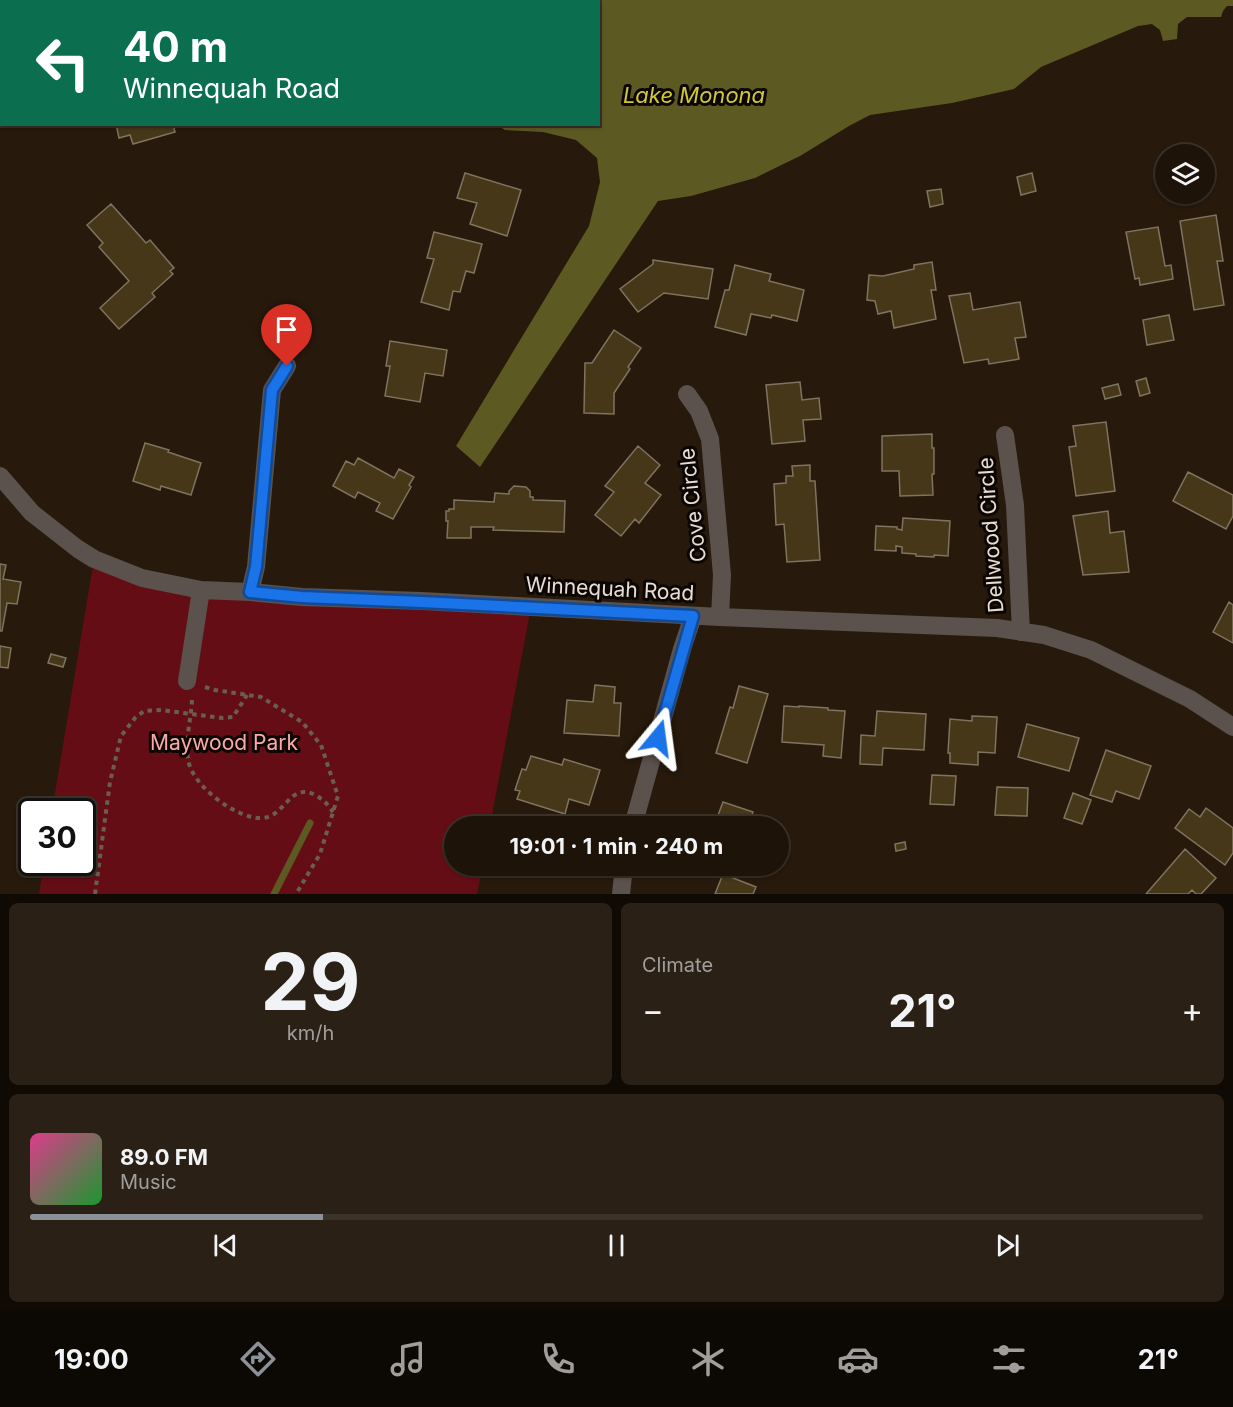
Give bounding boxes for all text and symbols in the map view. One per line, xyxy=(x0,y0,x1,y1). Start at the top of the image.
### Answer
text: 40 m xyxy=(123,21,228,72)
icon: left xyxy=(24,24,102,102)
text: Winnequah Road xyxy=(123,72,340,105)
water label: Lake Monona xyxy=(623,82,765,108)
map controls xyxy=(1155,144,1215,204)
button: layers xyxy=(1155,144,1215,204)
pin xyxy=(261,304,312,366)
icon: arrive xyxy=(270,313,303,346)
street label: Cove Circle xyxy=(674,447,711,563)
street label: Dellwood Circle xyxy=(973,457,1008,614)
street label: Winnequah Road xyxy=(525,572,695,605)
position arrow xyxy=(626,706,690,770)
park label: Maywood Park xyxy=(150,730,298,755)
speed limit sign: 30 xyxy=(18,798,96,876)
text: 19:01 · 1 min · 240 m xyxy=(510,833,723,859)
text: 29 xyxy=(261,934,360,1029)
text: Climate xyxy=(642,953,713,977)
text: 21° xyxy=(888,983,957,1038)
text: − xyxy=(642,990,664,1030)
text: + xyxy=(1181,990,1203,1030)
text: km/h xyxy=(287,1021,334,1045)
text: 89.0 FM xyxy=(120,1144,208,1170)
text: Music xyxy=(120,1170,177,1194)
icon: previous xyxy=(209,1229,242,1262)
icon: pause xyxy=(600,1229,633,1262)
icon: next xyxy=(991,1229,1024,1262)
icon: directions xyxy=(237,1338,279,1380)
icon: music xyxy=(387,1338,429,1380)
icon: phone xyxy=(537,1338,579,1380)
icon: climate xyxy=(687,1338,729,1380)
icon: car xyxy=(837,1338,879,1380)
icon: filters xyxy=(988,1338,1030,1380)
text: 19:00 xyxy=(54,1343,129,1376)
text: 21° xyxy=(1138,1343,1179,1376)

